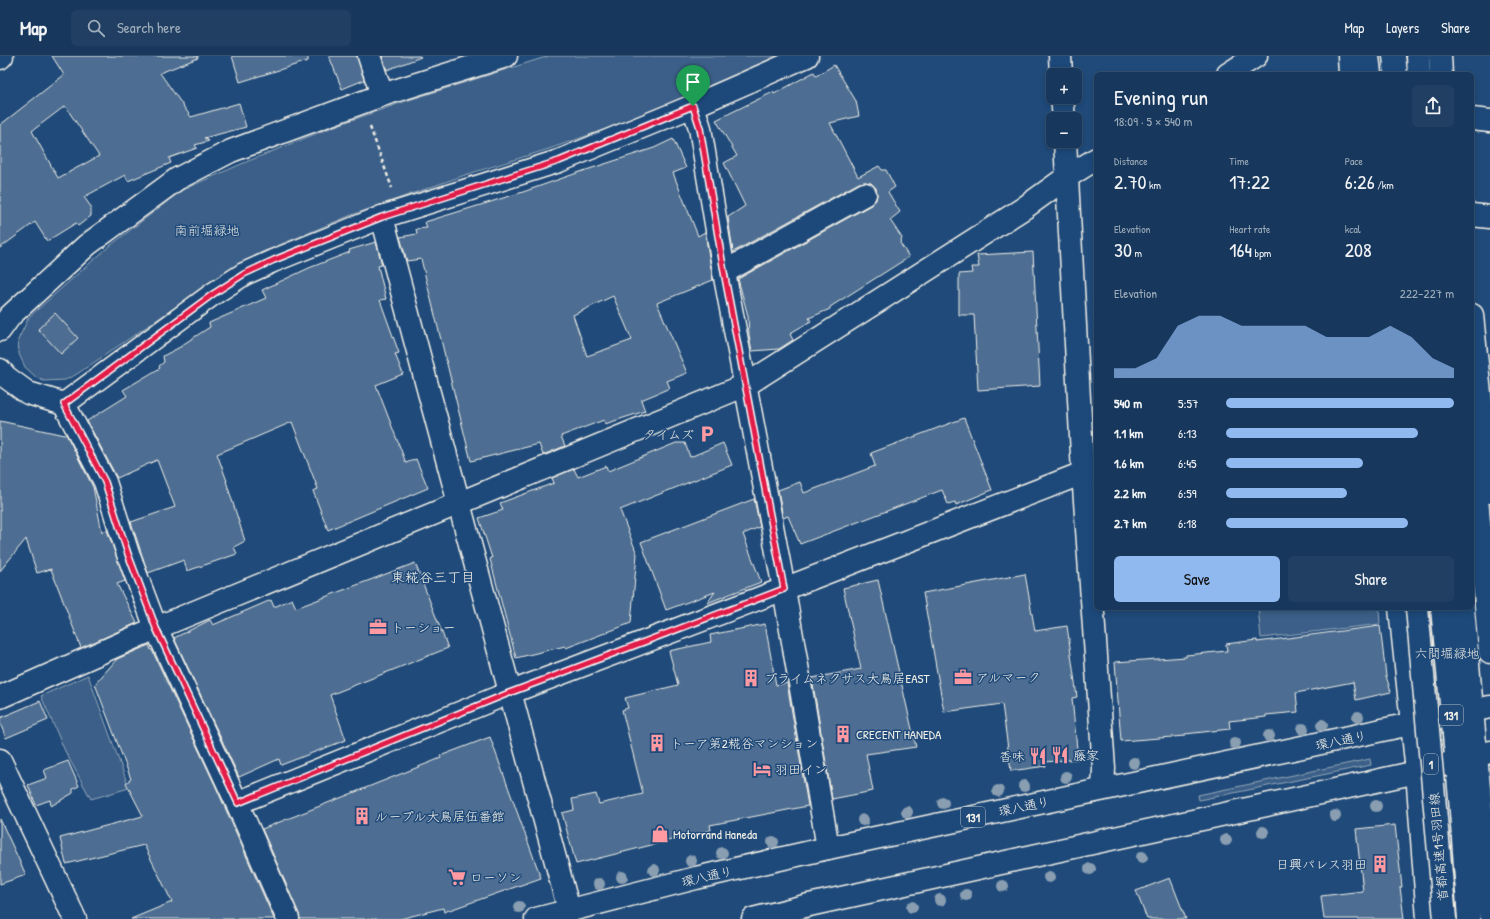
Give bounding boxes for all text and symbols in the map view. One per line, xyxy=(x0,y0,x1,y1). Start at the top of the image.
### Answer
search box xyxy=(71,10,351,46)
text: Map xyxy=(20,15,47,41)
icon: search xyxy=(85,17,107,39)
text: Search here xyxy=(117,17,181,38)
text: Map xyxy=(1344,18,1364,37)
text: Layers xyxy=(1386,18,1419,37)
text: Share xyxy=(1441,18,1470,37)
pin xyxy=(676,65,710,106)
map controls xyxy=(1046,68,1082,148)
button: + xyxy=(1046,68,1082,104)
icon: arrive xyxy=(682,71,704,93)
text: Evening run xyxy=(1114,82,1208,112)
button: share xyxy=(1412,85,1454,127)
button: − xyxy=(1046,112,1082,148)
text: 18:09 · 5 × 540 m xyxy=(1114,112,1192,130)
text: Distance xyxy=(1114,154,1148,168)
text: Time xyxy=(1229,154,1249,168)
text: Pace xyxy=(1345,154,1363,168)
text: 2.70 xyxy=(1114,168,1147,195)
text: 17:22 xyxy=(1229,168,1270,195)
text: 6:26 xyxy=(1345,168,1375,195)
text: km xyxy=(1147,178,1161,192)
text: /km xyxy=(1375,178,1394,192)
park label: 南前堀緑地 xyxy=(174,221,240,239)
text: Elevation xyxy=(1114,222,1151,236)
text: Heart rate xyxy=(1229,222,1270,236)
text: kcal xyxy=(1345,222,1361,236)
text: 30 xyxy=(1114,236,1132,263)
text: 164 xyxy=(1229,236,1252,263)
text: 208 xyxy=(1345,236,1372,263)
text: m xyxy=(1132,246,1142,260)
text: bpm xyxy=(1252,246,1271,260)
text: Elevation xyxy=(1114,284,1157,302)
text: 222–227 m xyxy=(1400,284,1454,302)
text: 540 m xyxy=(1114,394,1142,412)
text: 5:57 xyxy=(1178,394,1198,412)
parking icon: タイムズ xyxy=(697,424,717,444)
text: 1.1 km xyxy=(1114,424,1143,442)
text: 6:13 xyxy=(1178,424,1197,442)
place label: タイムズ xyxy=(643,425,694,443)
text: 1.6 km xyxy=(1114,454,1144,472)
text: 6:45 xyxy=(1178,454,1197,472)
text: 2.2 km xyxy=(1114,484,1146,502)
text: 6:59 xyxy=(1178,484,1196,502)
text: 2.7 km xyxy=(1114,514,1147,532)
text: 6:18 xyxy=(1178,514,1197,532)
button: Save xyxy=(1114,556,1280,602)
button: Share xyxy=(1288,556,1454,602)
district label: 東糀谷三丁目 xyxy=(391,567,475,586)
office icon: トーショー xyxy=(368,617,388,637)
place label: トーショー xyxy=(391,618,456,636)
park label: 六間堀緑地 xyxy=(1414,644,1480,662)
office icon: アルマーク xyxy=(953,667,973,687)
building icon: プライムネクサス大鳥居EAST xyxy=(741,668,761,688)
place label: アルマーク xyxy=(976,668,1040,686)
place label: プライムネクサス大鳥居EAST xyxy=(764,669,930,687)
road number: 131 xyxy=(1439,705,1463,725)
building icon: CRECENT HANEDA xyxy=(833,724,853,744)
place label: CRECENT HANEDA xyxy=(856,725,942,743)
street label: 環八通り xyxy=(1314,726,1368,754)
building icon: トーア第2糀谷マンション xyxy=(647,733,667,753)
place label: トーア第2糀谷マンション xyxy=(670,734,818,752)
restaurant icon: 藤家 xyxy=(1050,745,1070,765)
restaurant icon: 香味 xyxy=(1028,746,1048,766)
place label: 藤家 xyxy=(1073,746,1099,764)
place label: 香味 xyxy=(999,747,1025,765)
road number: 1 xyxy=(1424,754,1438,774)
hotel icon: 羽田イン xyxy=(752,759,772,779)
place label: 羽田イン xyxy=(775,760,827,778)
street label: 首都高速1号羽田線 xyxy=(1424,791,1452,902)
street label: 環八通り xyxy=(997,792,1051,820)
building icon: ルーブル大鳥居伍番館 xyxy=(352,806,372,826)
place label: ルーブル大鳥居伍番館 xyxy=(375,807,504,825)
road number: 131 xyxy=(961,807,985,827)
shop icon: Motorrand Haneda xyxy=(650,824,670,844)
place label: Motorrand Haneda xyxy=(673,825,757,843)
building icon: 日興パレス羽田 xyxy=(1370,854,1390,874)
place label: 日興パレス羽田 xyxy=(1276,855,1367,873)
street label: 環八通り xyxy=(680,861,734,891)
supermarket icon: ローソン xyxy=(447,867,467,887)
place label: ローソン xyxy=(470,868,522,886)

